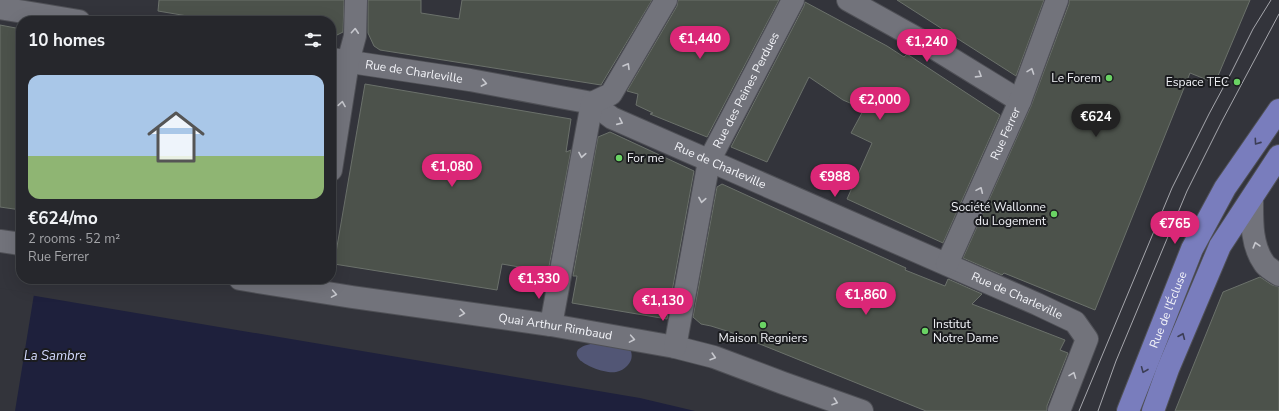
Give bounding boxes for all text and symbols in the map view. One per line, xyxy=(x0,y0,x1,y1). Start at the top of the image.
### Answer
pin: €1,440 xyxy=(667,26,733,60)
one-way arrow xyxy=(350,28,359,34)
text: 10 homes xyxy=(28,29,105,52)
icon: filters xyxy=(302,29,324,51)
street label: Rue des Peines Perdues xyxy=(709,29,783,151)
pin: €1,240 xyxy=(894,29,960,63)
text: €1,440 xyxy=(679,30,721,48)
text: €1,240 xyxy=(906,33,948,51)
street label: Rue de Charleville xyxy=(364,56,464,87)
one-way arrow xyxy=(622,63,629,70)
one-way arrow xyxy=(1026,68,1035,75)
one-way arrow xyxy=(975,70,982,78)
place label: Le Forem xyxy=(1051,70,1101,86)
marker: Le Forem xyxy=(1104,73,1114,83)
place label: Espace TEC xyxy=(1166,74,1229,90)
marker: Espace TEC xyxy=(1232,77,1242,87)
one-way arrow xyxy=(481,78,487,86)
pin: €2,000 xyxy=(847,87,913,121)
text: €2,000 xyxy=(859,91,901,109)
one-way arrow xyxy=(337,100,346,107)
icon: home xyxy=(140,101,212,173)
street label: Rue Ferrer xyxy=(987,104,1025,162)
pin: €624 xyxy=(1072,104,1120,138)
text: €624 xyxy=(1080,108,1112,126)
one-way arrow xyxy=(616,117,623,125)
one-way arrow xyxy=(1255,137,1262,144)
street label: Rue de Charleville xyxy=(672,138,769,193)
place label: For me xyxy=(627,150,664,166)
one-way arrow xyxy=(579,152,587,158)
marker: For me xyxy=(614,153,624,163)
pin: €1,080 xyxy=(419,154,485,188)
text: €1,080 xyxy=(431,158,473,176)
pin: €988 xyxy=(811,164,859,198)
text: €988 xyxy=(819,168,851,186)
one-way arrow xyxy=(975,187,983,195)
one-way arrow xyxy=(699,196,707,203)
place label: Société Wallonne du Logement xyxy=(951,199,1047,229)
text: €624/mo xyxy=(28,207,98,230)
marker: Société Wallonne du Logement xyxy=(1049,209,1059,219)
pin: €765 xyxy=(1151,211,1199,245)
text: €765 xyxy=(1159,215,1191,233)
text: 2 rooms · 52 m² xyxy=(28,230,120,248)
one-way arrow xyxy=(1252,242,1261,249)
text: Rue Ferrer xyxy=(28,248,89,266)
pin: €1,330 xyxy=(506,266,572,300)
street label: Rue de Charleville xyxy=(969,268,1065,323)
street label: Rue de l'Écluse xyxy=(1146,269,1190,350)
text: €1,330 xyxy=(518,270,560,288)
pin: €1,860 xyxy=(833,282,899,316)
text: €1,860 xyxy=(845,286,887,304)
pin: €1,130 xyxy=(630,288,696,322)
one-way arrow xyxy=(330,289,337,298)
text: €1,130 xyxy=(642,292,684,310)
one-way arrow xyxy=(459,308,465,317)
street label: Quai Arthur Rimbaud xyxy=(498,310,614,344)
place label: Institut Notre Dame xyxy=(933,316,998,346)
marker: Maison Regniers xyxy=(758,320,768,330)
marker: Institut Notre Dame xyxy=(920,326,930,336)
place label: Maison Regniers xyxy=(718,330,808,346)
one-way arrow xyxy=(1177,332,1185,340)
one-way arrow xyxy=(629,334,635,343)
water label: La Sambre xyxy=(24,347,86,365)
one-way arrow xyxy=(709,352,716,361)
one-way arrow xyxy=(1141,367,1149,374)
one-way arrow xyxy=(1068,371,1076,379)
one-way arrow xyxy=(832,397,839,405)

